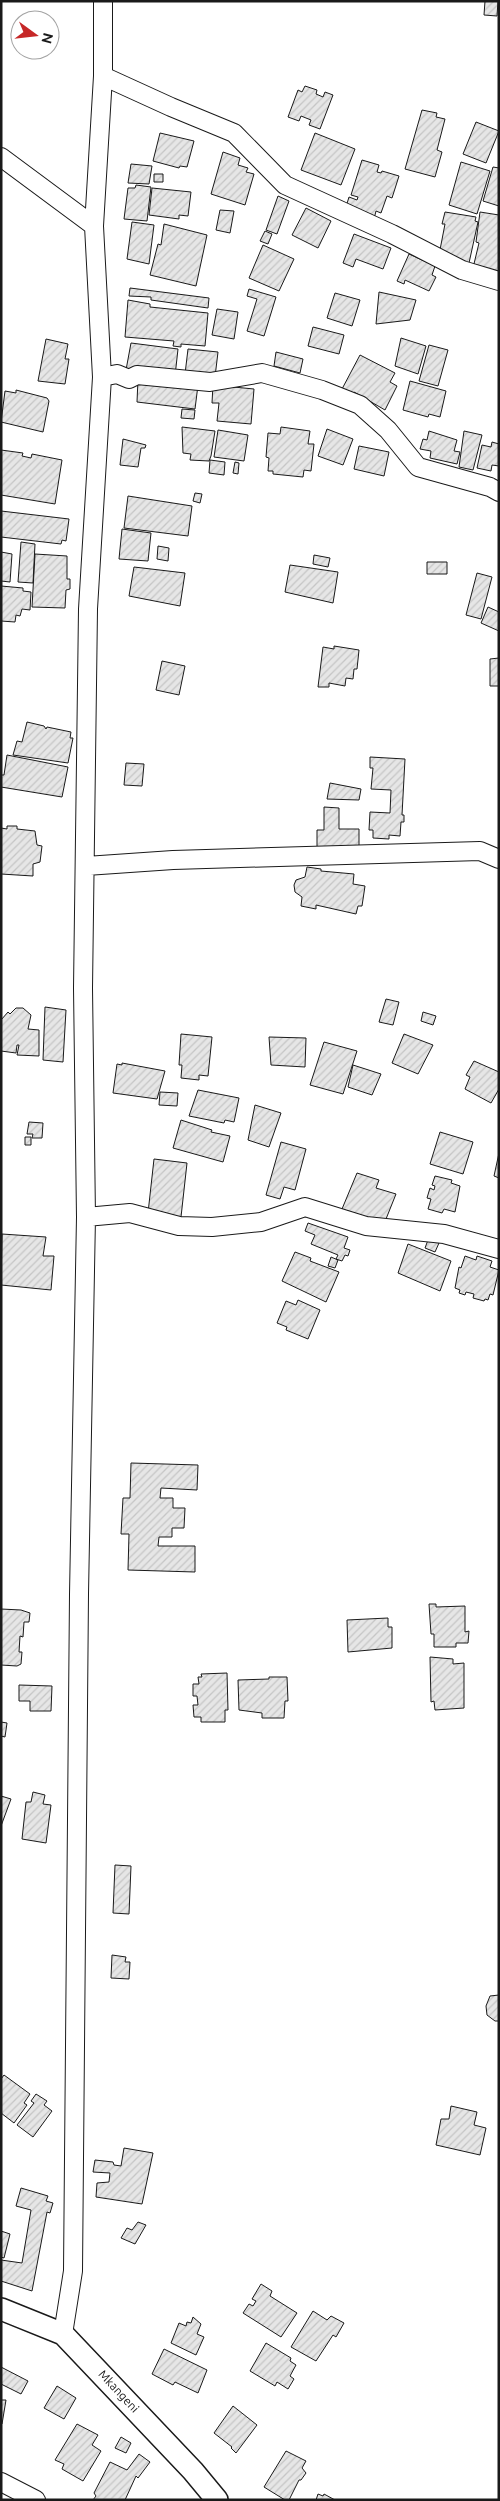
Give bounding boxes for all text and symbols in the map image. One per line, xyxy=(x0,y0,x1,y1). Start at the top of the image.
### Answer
north arrow xyxy=(10,10,60,60)
text: N xyxy=(38,31,57,45)
street label: Mkangeni xyxy=(96,2367,142,2415)

